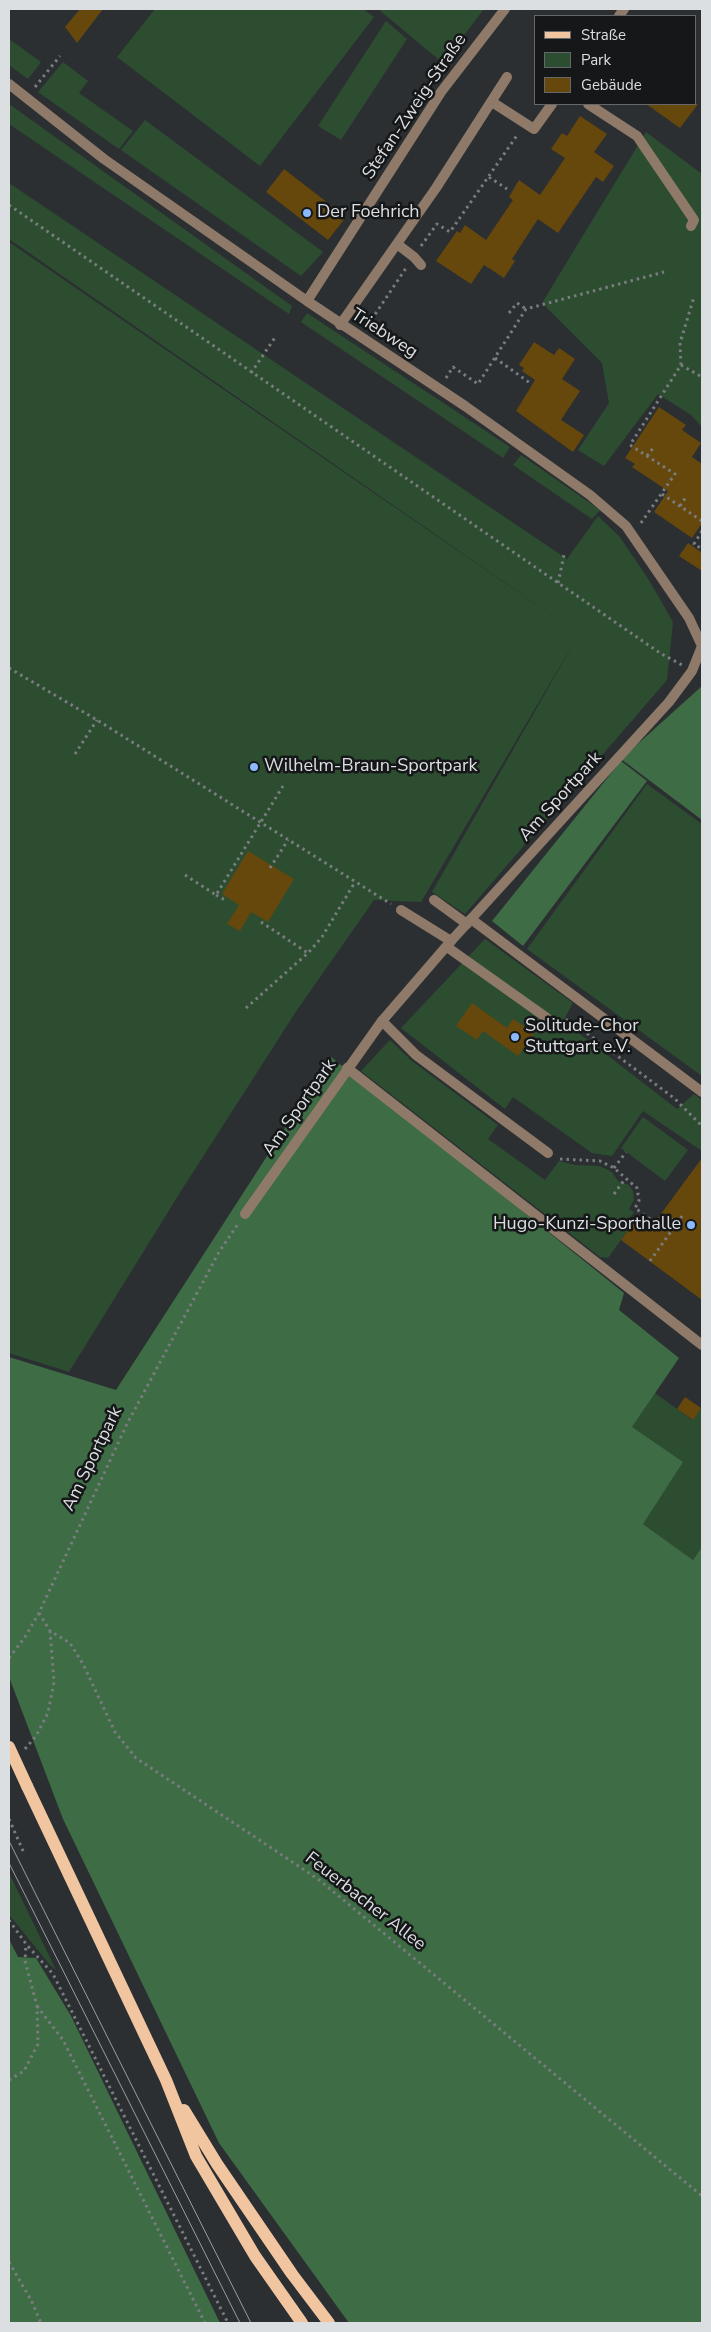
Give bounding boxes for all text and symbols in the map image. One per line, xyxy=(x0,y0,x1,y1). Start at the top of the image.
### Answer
legend xyxy=(534,15,696,105)
text: Straße xyxy=(581,25,626,45)
street label: Stefan-Zweig-Straße xyxy=(358,30,472,184)
text: Park xyxy=(581,50,611,70)
text: Gebäude xyxy=(581,75,642,95)
place label: Der Foehrich xyxy=(317,202,420,224)
marker: Der Foehrich xyxy=(301,207,313,219)
street label: Triebweg xyxy=(347,304,421,364)
street label: Am Sportpark xyxy=(515,748,607,846)
place label: Wilhelm-Braun-Sportpark xyxy=(264,756,477,778)
marker: Wilhelm-Braun-Sportpark xyxy=(248,761,260,773)
place label: Solitude-Chor Stuttgart e.V. xyxy=(525,1016,639,1058)
marker: Solitude-Chor Stuttgart e.V. xyxy=(509,1031,521,1043)
street label: Am Sportpark xyxy=(259,1055,341,1161)
place label: Hugo-Kunzi-Sporthalle xyxy=(493,1214,681,1236)
marker: Hugo-Kunzi-Sporthalle xyxy=(685,1219,697,1231)
street label: Am Sportpark xyxy=(58,1403,128,1515)
street label: Feuerbacher Allee xyxy=(300,1848,430,1956)

